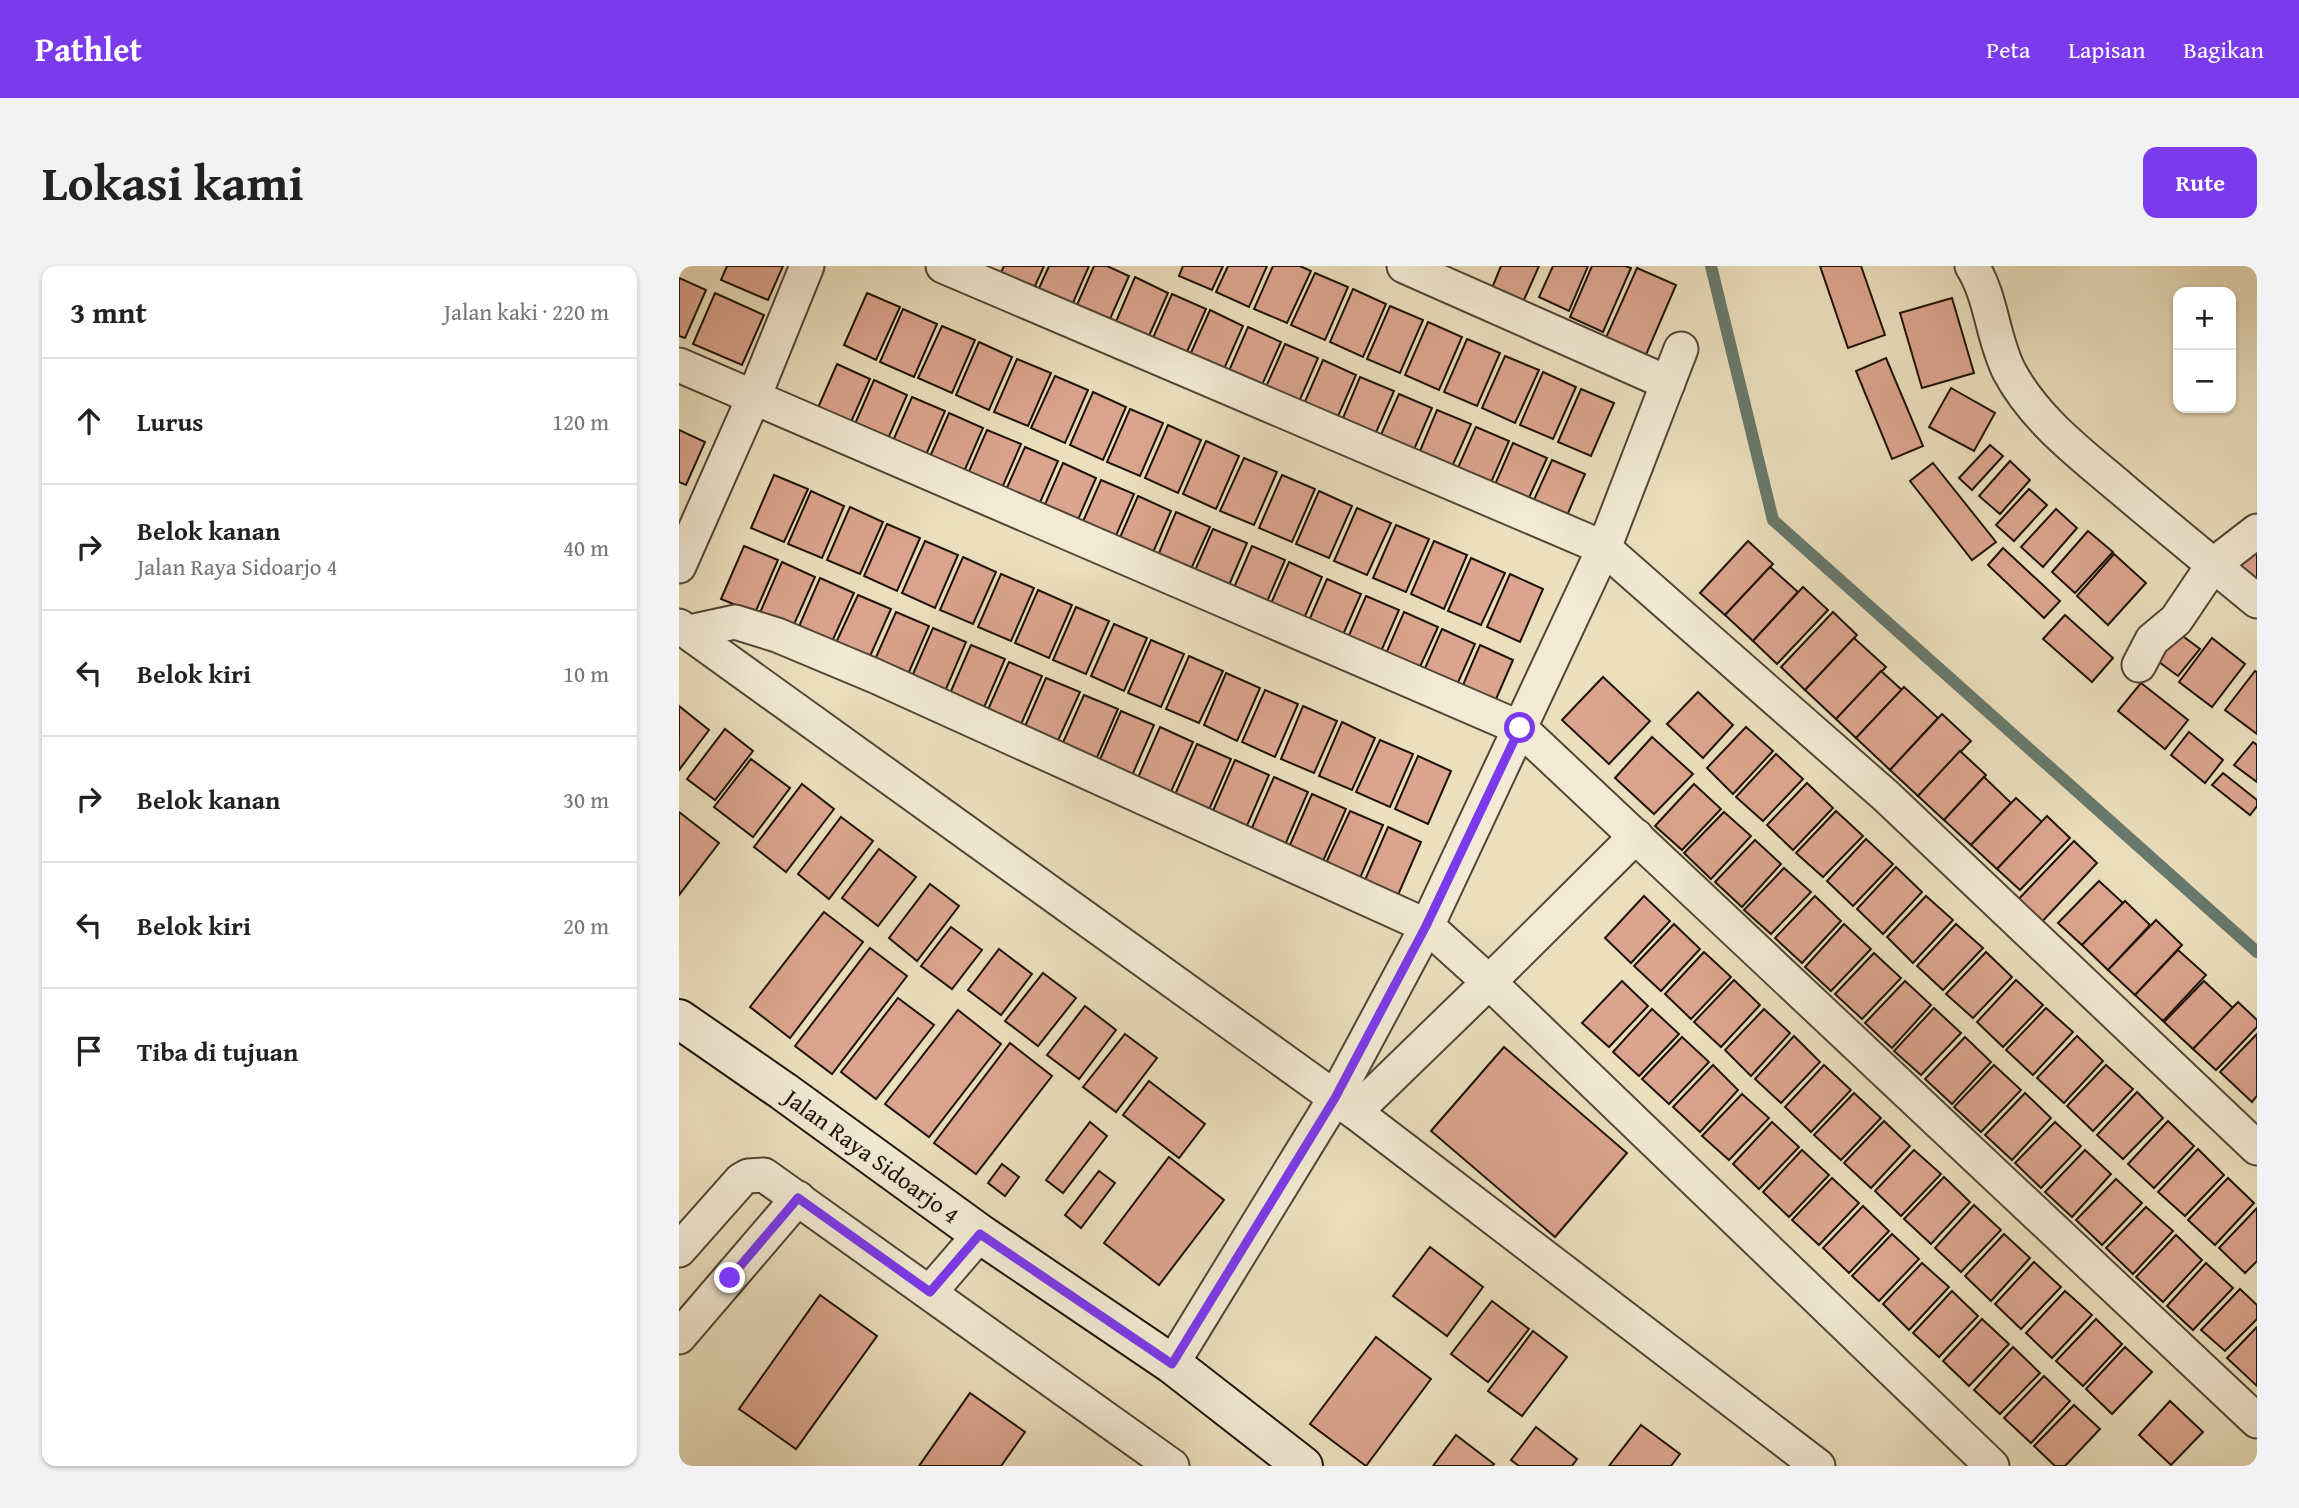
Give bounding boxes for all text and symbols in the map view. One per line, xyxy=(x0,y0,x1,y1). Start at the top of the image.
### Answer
text: Pathlet xyxy=(35,25,142,73)
text: Peta xyxy=(1986,32,2030,67)
text: Lapisan xyxy=(2068,32,2145,67)
text: Bagikan xyxy=(2183,32,2264,67)
text: Lokasi kami xyxy=(42,146,304,218)
button: Rute xyxy=(2143,147,2257,218)
map controls xyxy=(2173,287,2236,413)
button: + xyxy=(2173,287,2236,350)
text: 3 mnt xyxy=(70,290,147,334)
text: Jalan kaki · 220 m xyxy=(444,295,609,328)
button: − xyxy=(2173,350,2236,413)
icon: ahead xyxy=(70,402,108,440)
text: Lurus xyxy=(137,402,203,441)
text: 120 m xyxy=(552,405,609,438)
text: Belok kanan xyxy=(137,511,280,550)
icon: right xyxy=(70,528,108,566)
text: 40 m xyxy=(563,531,609,564)
text: Jalan Raya Sidoarjo 4 xyxy=(137,550,338,583)
icon: left xyxy=(70,654,108,692)
text: Belok kiri xyxy=(137,654,251,693)
text: 10 m xyxy=(563,657,609,690)
route start xyxy=(1504,712,1535,743)
icon: right xyxy=(70,780,108,818)
text: Belok kanan xyxy=(137,780,280,819)
text: 30 m xyxy=(563,783,609,816)
icon: left xyxy=(70,906,108,944)
text: Belok kiri xyxy=(137,906,251,945)
text: 20 m xyxy=(563,909,609,942)
icon: arrive xyxy=(70,1032,108,1070)
text: Tiba di tujuan xyxy=(137,1032,298,1071)
street label: Jalan Raya Sidoarjo 4 xyxy=(775,1079,967,1232)
route end xyxy=(714,1262,745,1293)

